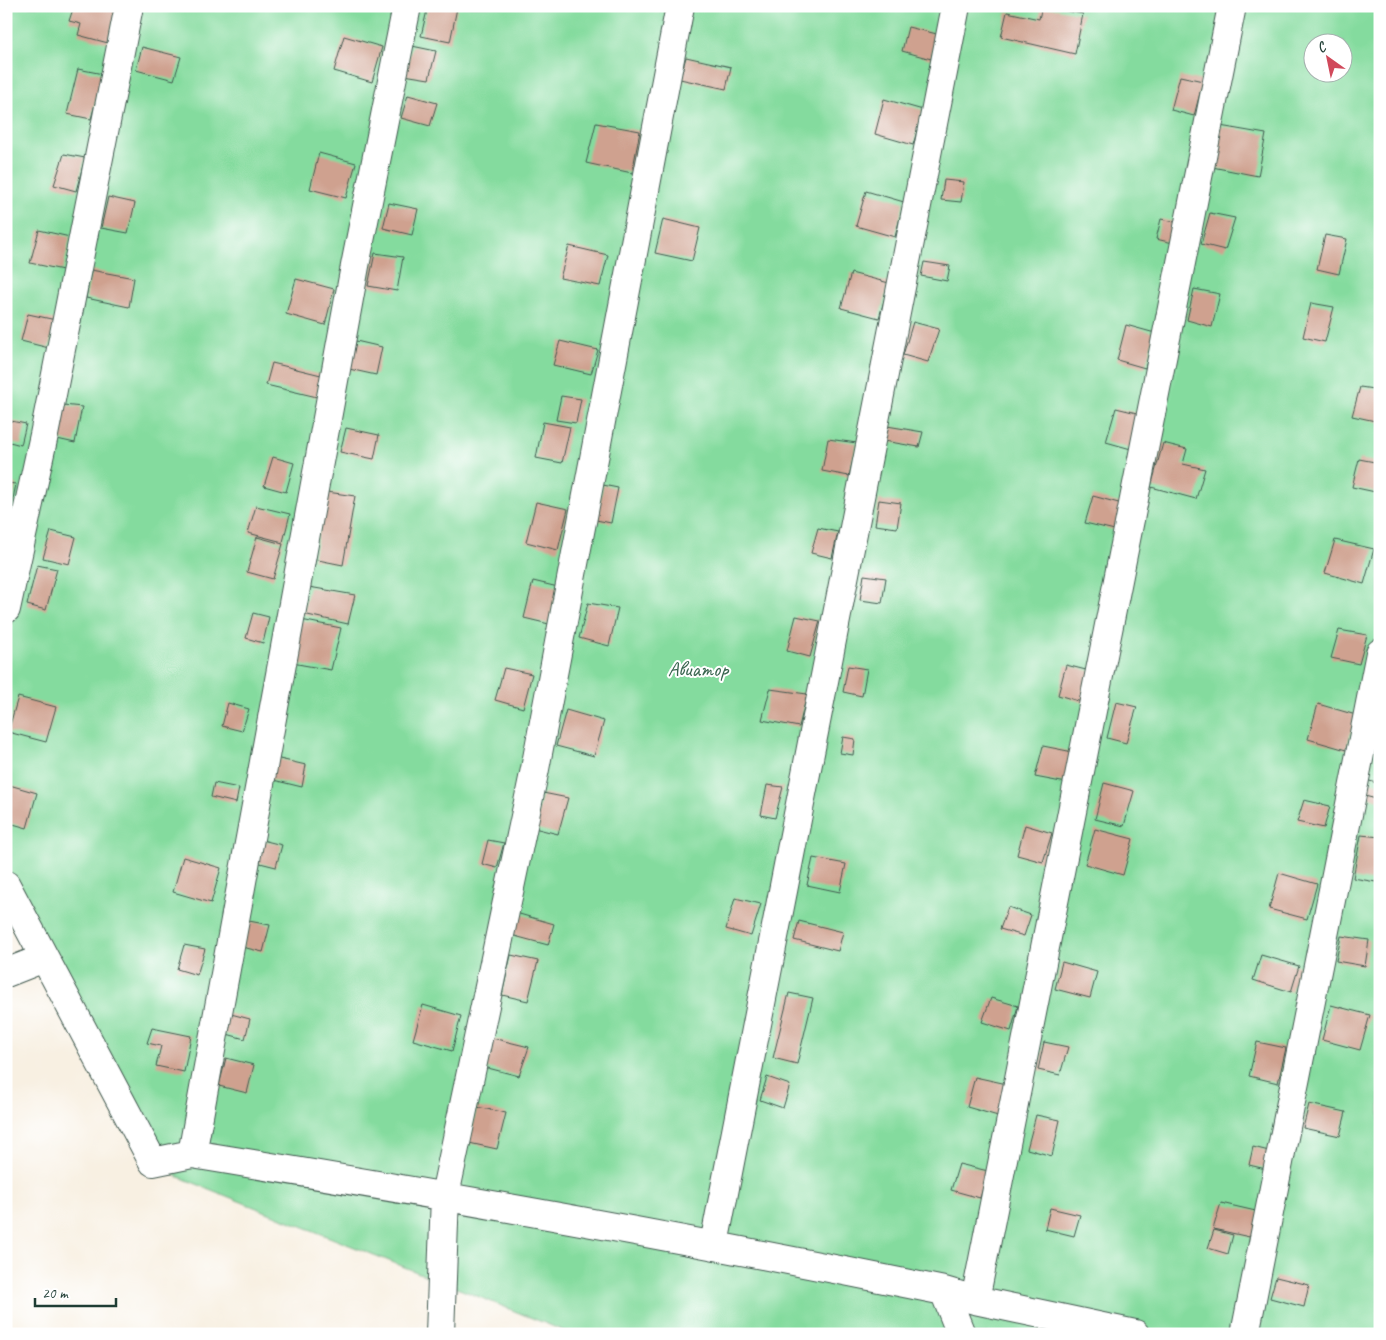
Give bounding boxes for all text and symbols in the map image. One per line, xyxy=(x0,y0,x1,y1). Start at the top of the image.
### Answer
north arrow xyxy=(1304,32,1354,82)
text: С xyxy=(1314,37,1330,57)
park label: Авиатор xyxy=(668,656,730,682)
scale bar xyxy=(35,1275,116,1307)
text: 20 m xyxy=(42,1284,69,1303)

